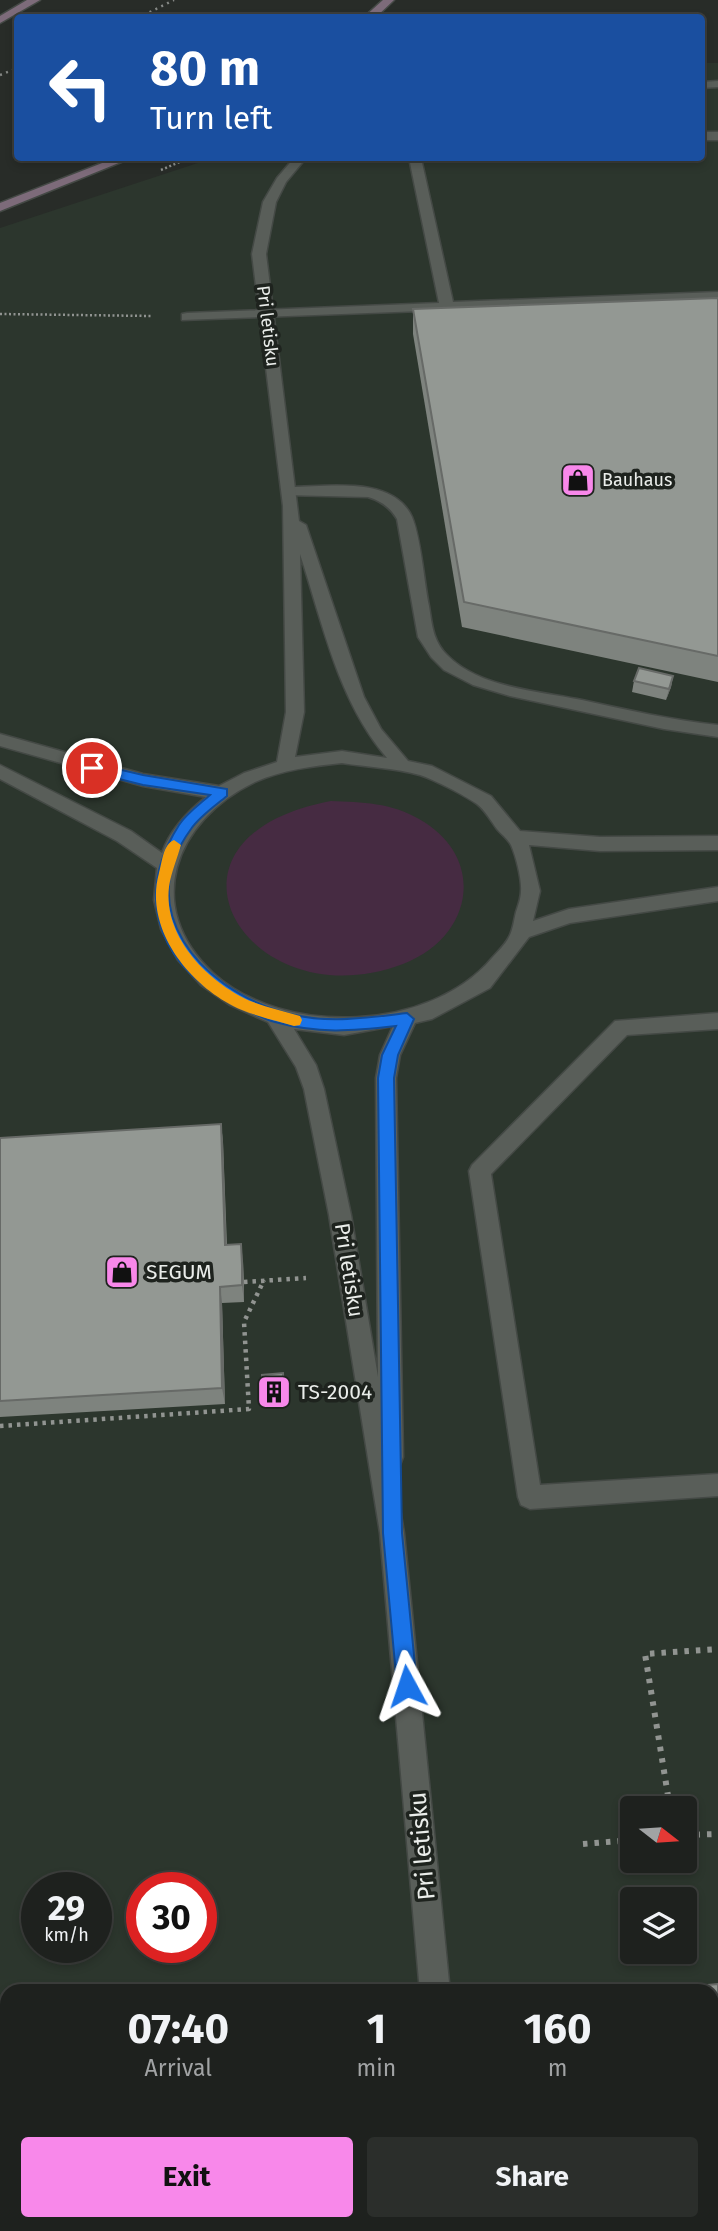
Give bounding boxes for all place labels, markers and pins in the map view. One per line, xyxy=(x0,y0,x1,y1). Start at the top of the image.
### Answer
shop icon: Bauhaus xyxy=(559,461,597,499)
place label: Bauhaus xyxy=(602,469,672,491)
pin xyxy=(62,738,122,798)
shop icon: SEGUM xyxy=(103,1253,141,1291)
place label: SEGUM xyxy=(146,1259,212,1285)
building icon: TS-2004 xyxy=(255,1373,293,1411)
place label: TS-2004 xyxy=(298,1379,372,1405)

